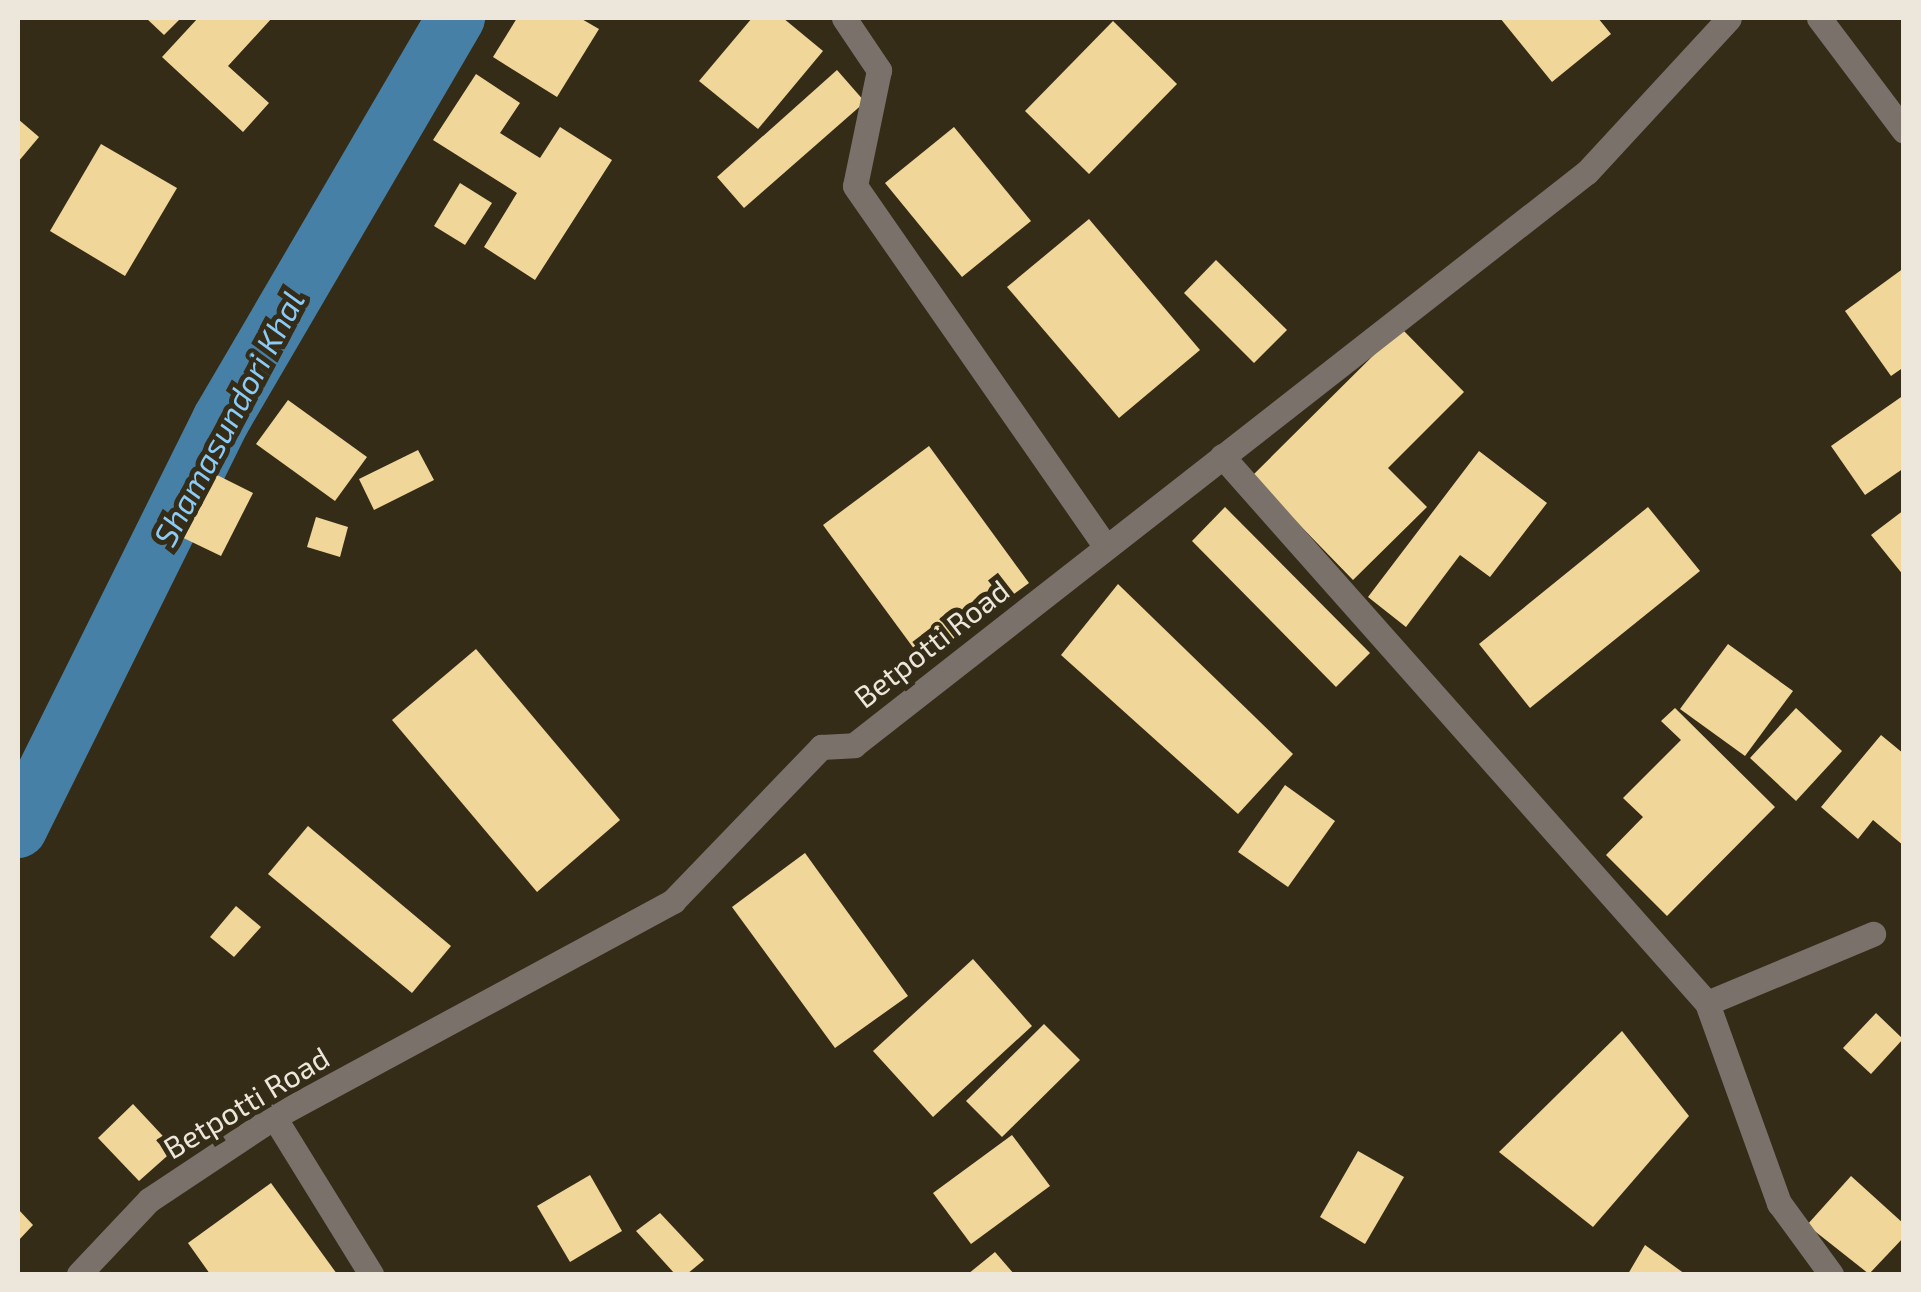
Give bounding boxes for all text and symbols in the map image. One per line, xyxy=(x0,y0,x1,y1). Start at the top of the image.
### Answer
water label: Shamasundori Khal xyxy=(145,284,311,552)
street label: Betpotti Road xyxy=(846,571,1016,715)
street label: Betpotti Road xyxy=(157,1039,335,1165)

